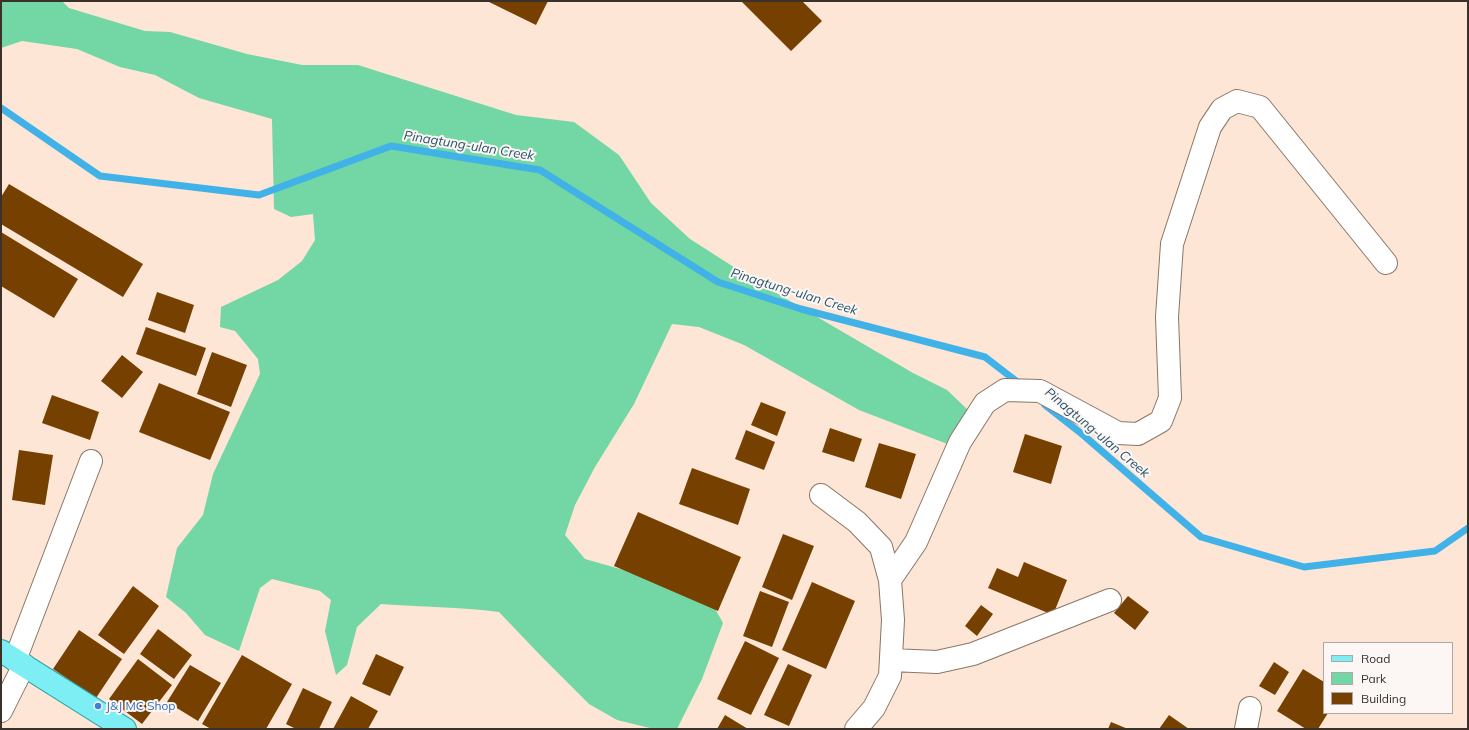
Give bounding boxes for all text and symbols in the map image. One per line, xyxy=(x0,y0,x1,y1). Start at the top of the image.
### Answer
water label: Pinagtung-ulan Creek xyxy=(403,128,535,164)
water label: Pinagtung-ulan Creek xyxy=(729,265,859,319)
water label: Pinagtung-ulan Creek xyxy=(1042,385,1152,481)
legend xyxy=(1323,642,1453,714)
text: Road xyxy=(1361,651,1390,666)
text: Park xyxy=(1361,671,1386,686)
text: Building xyxy=(1361,691,1406,706)
place label: J&J MC Shop xyxy=(106,699,176,713)
marker: J&J MC Shop xyxy=(93,701,103,711)

